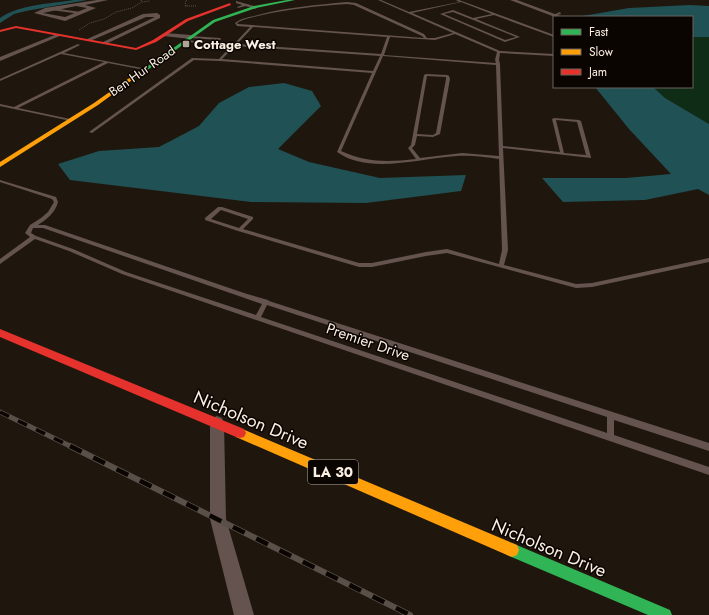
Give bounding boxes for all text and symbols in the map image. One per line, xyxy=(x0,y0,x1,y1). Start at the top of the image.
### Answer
legend xyxy=(553,16,693,88)
text: Fast xyxy=(589,23,608,41)
place label: Cottage West xyxy=(194,35,277,54)
marker: Cottage West xyxy=(181,39,191,49)
street label: Ben Hur Road xyxy=(105,41,179,101)
text: Slow xyxy=(589,43,614,61)
text: Jam xyxy=(587,63,607,81)
street label: Premier Drive xyxy=(323,317,413,367)
street label: Nicholson Drive xyxy=(189,384,313,456)
road number: LA 30 xyxy=(308,460,358,484)
street label: Nicholson Drive xyxy=(487,512,611,584)

